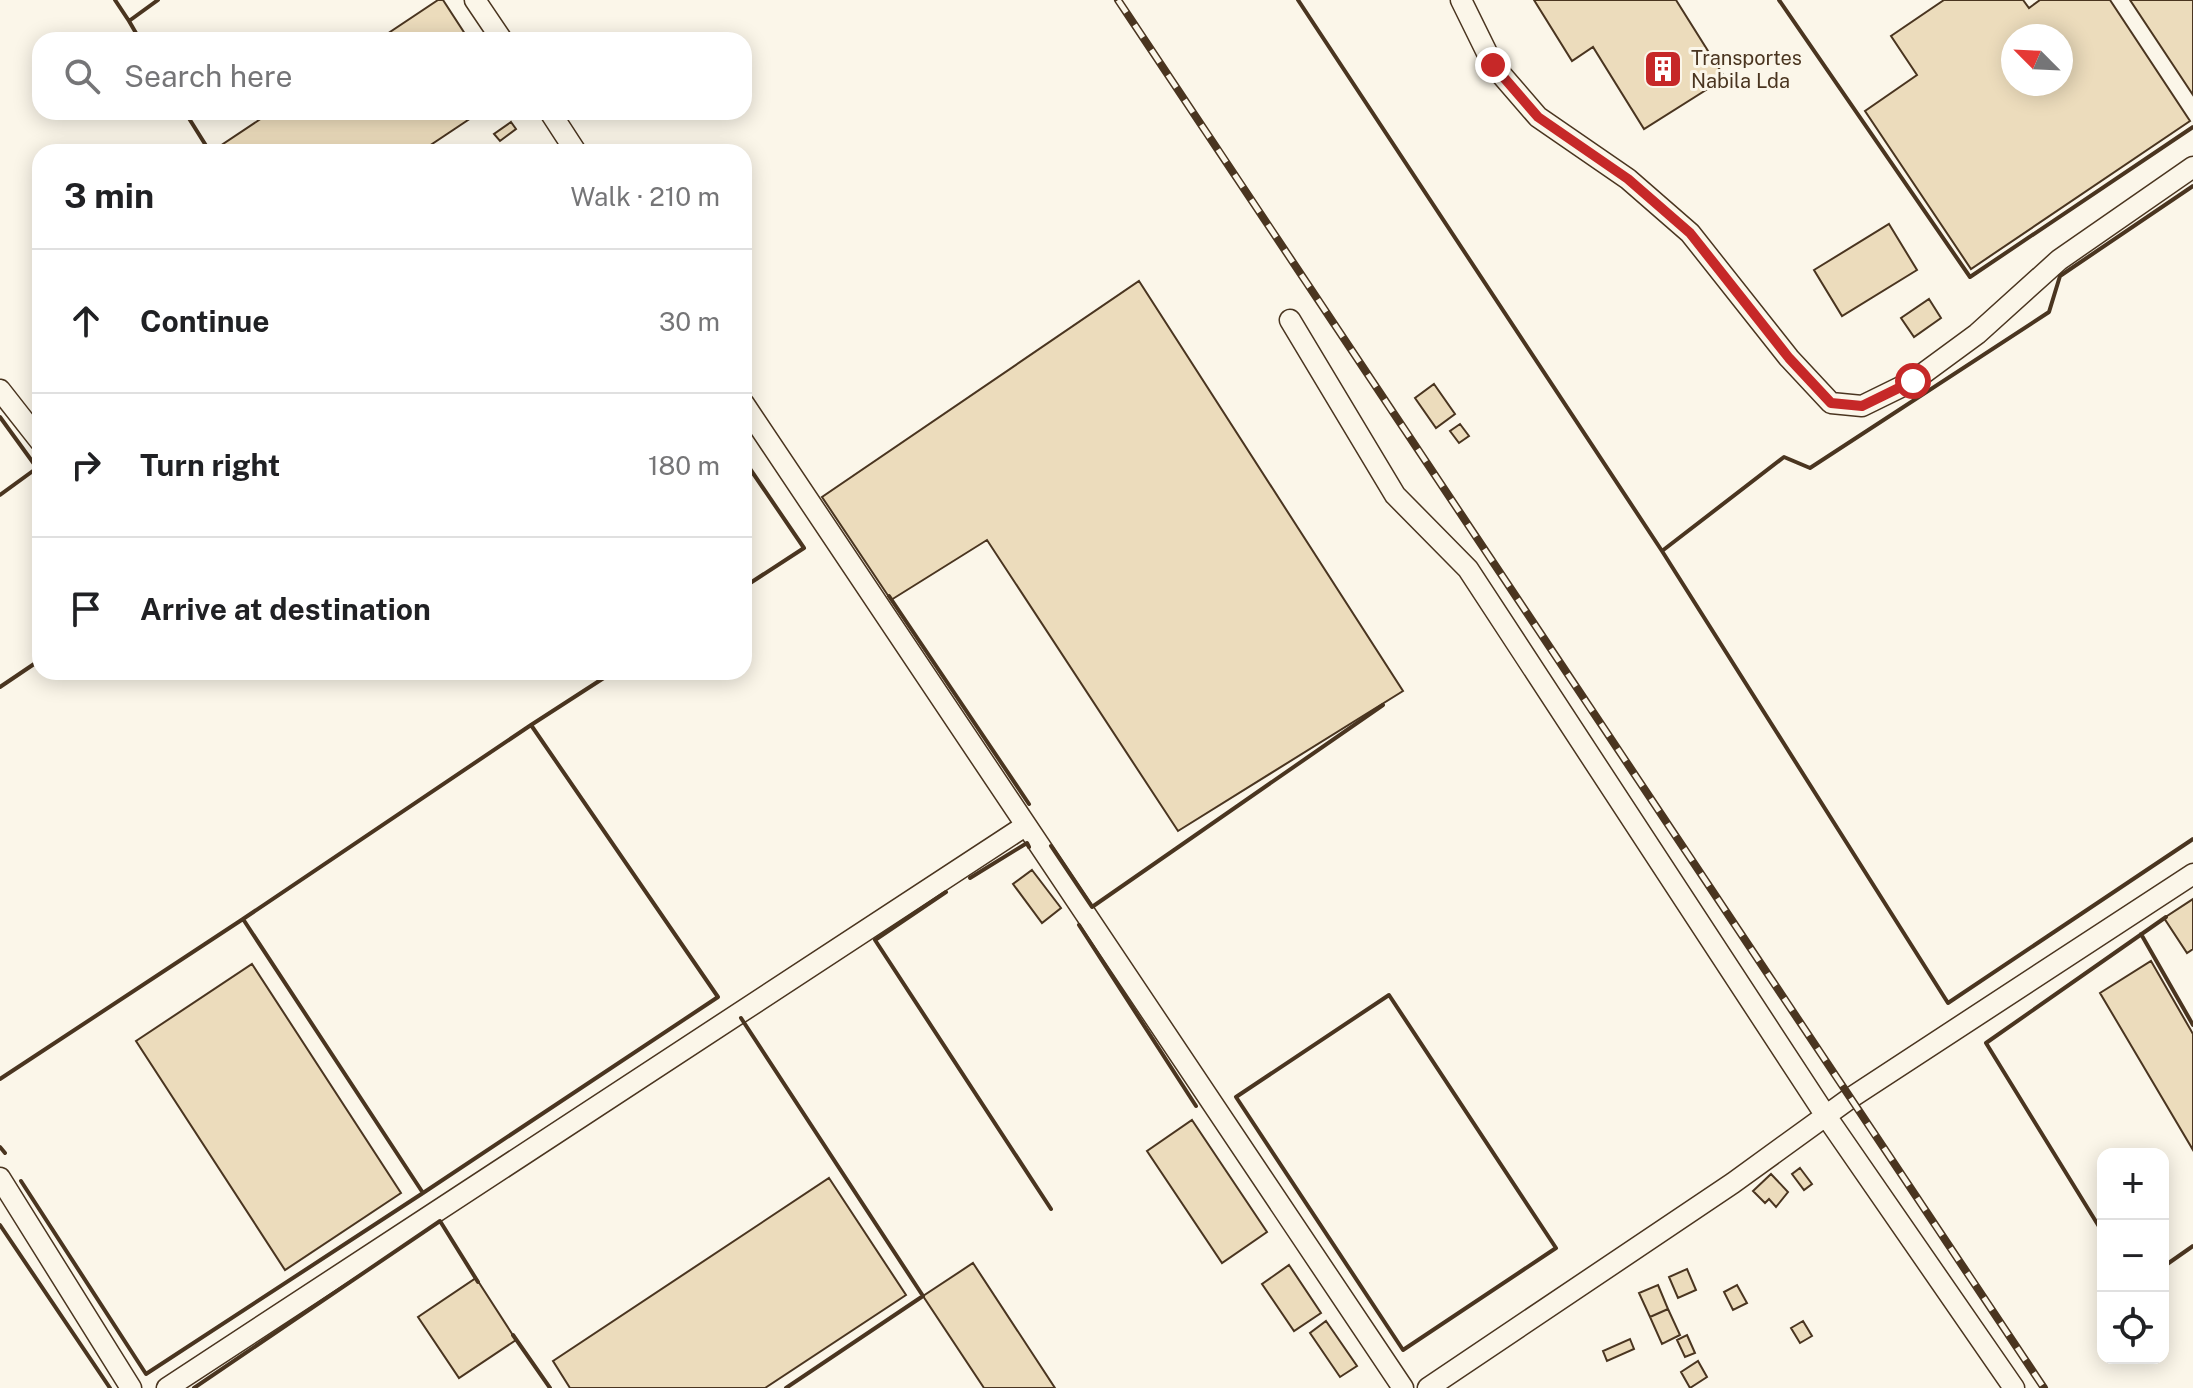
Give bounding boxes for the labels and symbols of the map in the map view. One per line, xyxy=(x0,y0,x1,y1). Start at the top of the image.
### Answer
north arrow xyxy=(2001,24,2073,96)
place label: Transportes Nabila Lda xyxy=(1691,46,1802,93)
route end xyxy=(1475,47,1511,83)
building icon: Transportes Nabila Lda xyxy=(1642,48,1684,90)
route start xyxy=(1895,363,1931,399)

